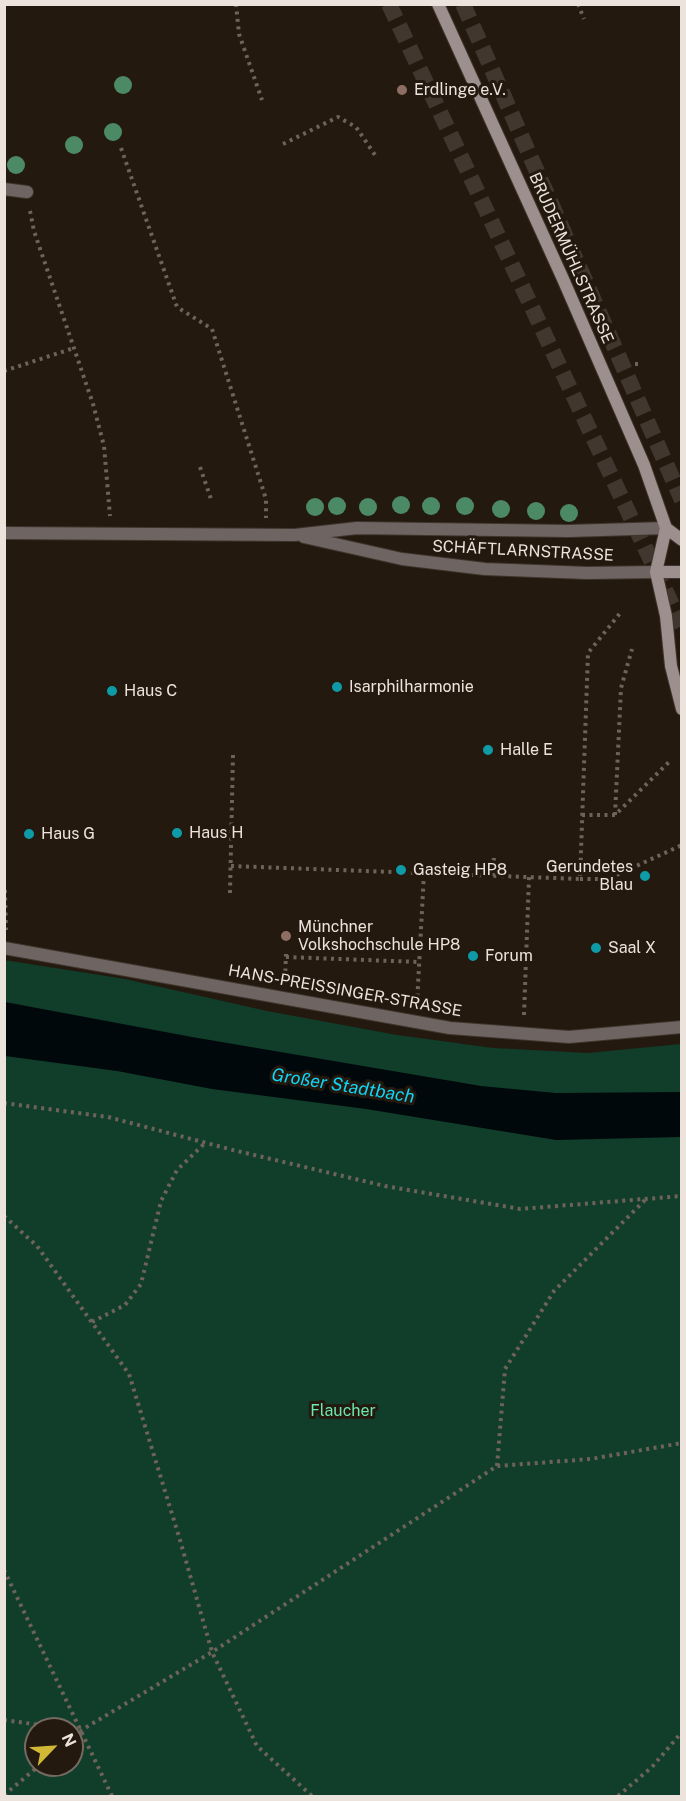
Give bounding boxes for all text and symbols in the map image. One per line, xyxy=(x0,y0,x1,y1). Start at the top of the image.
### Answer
place label: Erdlinge e.V. xyxy=(414,80,506,100)
marker: Erdlinge e.V. xyxy=(395,83,409,97)
street label: BRUDERMÜHLSTRASSE xyxy=(525,170,617,346)
street label: SCHÄFTLARNSTRASSE xyxy=(432,537,614,565)
place label: Isarphilharmonie xyxy=(349,677,474,697)
marker: Isarphilharmonie xyxy=(330,680,344,694)
place label: Haus C xyxy=(124,681,177,701)
marker: Haus C xyxy=(105,684,119,698)
place label: Halle E xyxy=(500,740,553,760)
marker: Halle E xyxy=(481,743,495,757)
place label: Haus H xyxy=(189,823,244,843)
place label: Haus G xyxy=(41,824,95,844)
marker: Haus H xyxy=(170,826,184,840)
marker: Haus G xyxy=(22,827,36,841)
place label: Gerundetes Blau xyxy=(546,857,633,895)
place label: Gasteig HP8 xyxy=(413,860,507,880)
marker: Gasteig HP8 xyxy=(394,863,408,877)
marker: Gerundetes Blau xyxy=(638,869,652,883)
place label: Münchner Volkshochschule HP8 xyxy=(298,917,460,955)
marker: Münchner Volkshochschule HP8 xyxy=(279,929,293,943)
place label: Saal X xyxy=(608,938,656,958)
marker: Saal X xyxy=(589,941,603,955)
place label: Forum xyxy=(485,946,533,966)
marker: Forum xyxy=(466,949,480,963)
street label: HANS-PREISSINGER-STRASSE xyxy=(227,961,463,1021)
water label: Großer Stadtbach xyxy=(270,1064,416,1108)
park label: Flaucher xyxy=(310,1401,376,1421)
north arrow xyxy=(24,1717,84,1777)
text: N xyxy=(58,1730,80,1750)

